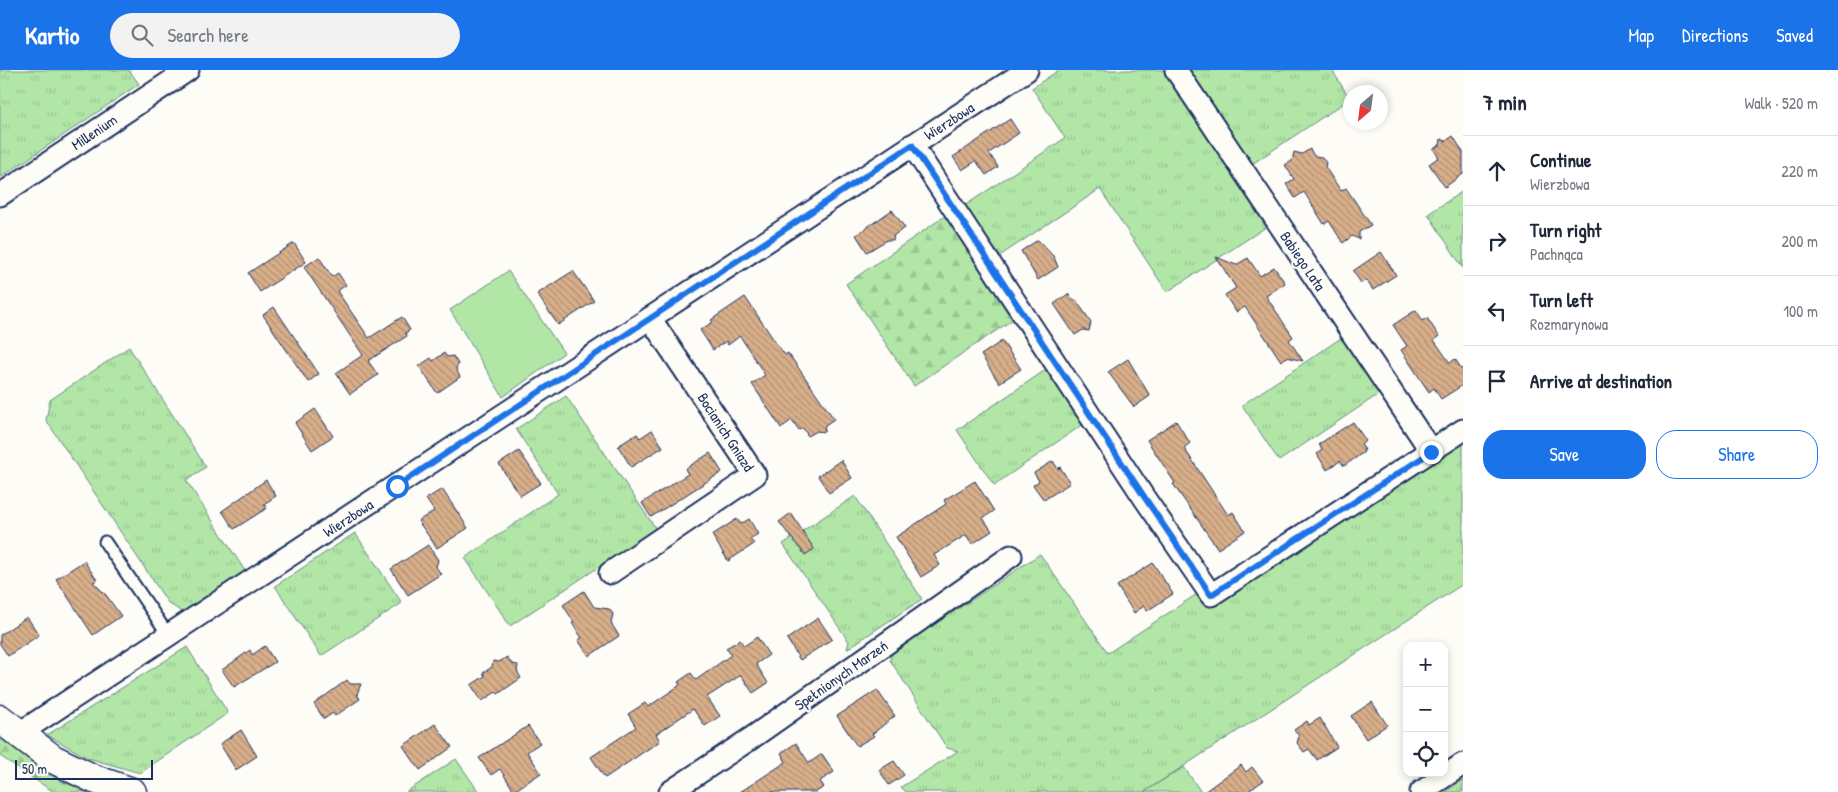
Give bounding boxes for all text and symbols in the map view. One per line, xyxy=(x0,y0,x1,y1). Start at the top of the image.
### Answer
search box xyxy=(110,13,460,58)
text: Kartio xyxy=(25,19,80,51)
icon: search xyxy=(128,21,156,49)
text: Search here xyxy=(168,22,249,48)
text: Map xyxy=(1629,23,1654,48)
text: Directions xyxy=(1682,23,1748,48)
text: Saved xyxy=(1776,23,1813,48)
north arrow xyxy=(1343,85,1388,130)
text: 7 min xyxy=(1483,88,1527,117)
text: Walk · 520 m xyxy=(1744,92,1818,114)
street label: Wierzbowa xyxy=(920,97,978,145)
street label: Millenium xyxy=(67,109,121,155)
text: Continue xyxy=(1530,147,1591,173)
icon: ahead xyxy=(1483,157,1511,185)
text: 220 m xyxy=(1781,160,1818,182)
text: Wierzbowa xyxy=(1530,173,1590,195)
text: Turn right xyxy=(1530,217,1601,243)
street label: Babiego Lata xyxy=(1275,227,1331,295)
icon: right xyxy=(1483,227,1511,255)
text: 200 m xyxy=(1782,230,1818,252)
text: Pachnąca xyxy=(1530,243,1583,265)
text: Turn left xyxy=(1530,287,1593,313)
icon: left xyxy=(1483,297,1511,325)
text: 100 m xyxy=(1783,300,1818,322)
text: Rozmarynowa xyxy=(1530,313,1608,335)
icon: arrive xyxy=(1483,367,1511,395)
text: Arrive at destination xyxy=(1530,368,1672,394)
street label: Bocianich Gniazd xyxy=(693,389,759,476)
button: Save xyxy=(1483,430,1646,479)
button: Share xyxy=(1656,430,1818,479)
route end xyxy=(1420,441,1443,464)
route start xyxy=(386,475,409,498)
street label: Wierzbowa xyxy=(319,494,377,542)
street label: Spełnionych Marzeń xyxy=(790,635,892,715)
map controls xyxy=(1403,642,1448,777)
button: + xyxy=(1403,642,1448,687)
button: − xyxy=(1403,687,1448,732)
button: locate xyxy=(1403,732,1448,777)
scale bar xyxy=(15,757,152,780)
text: 50 m xyxy=(22,759,47,778)

